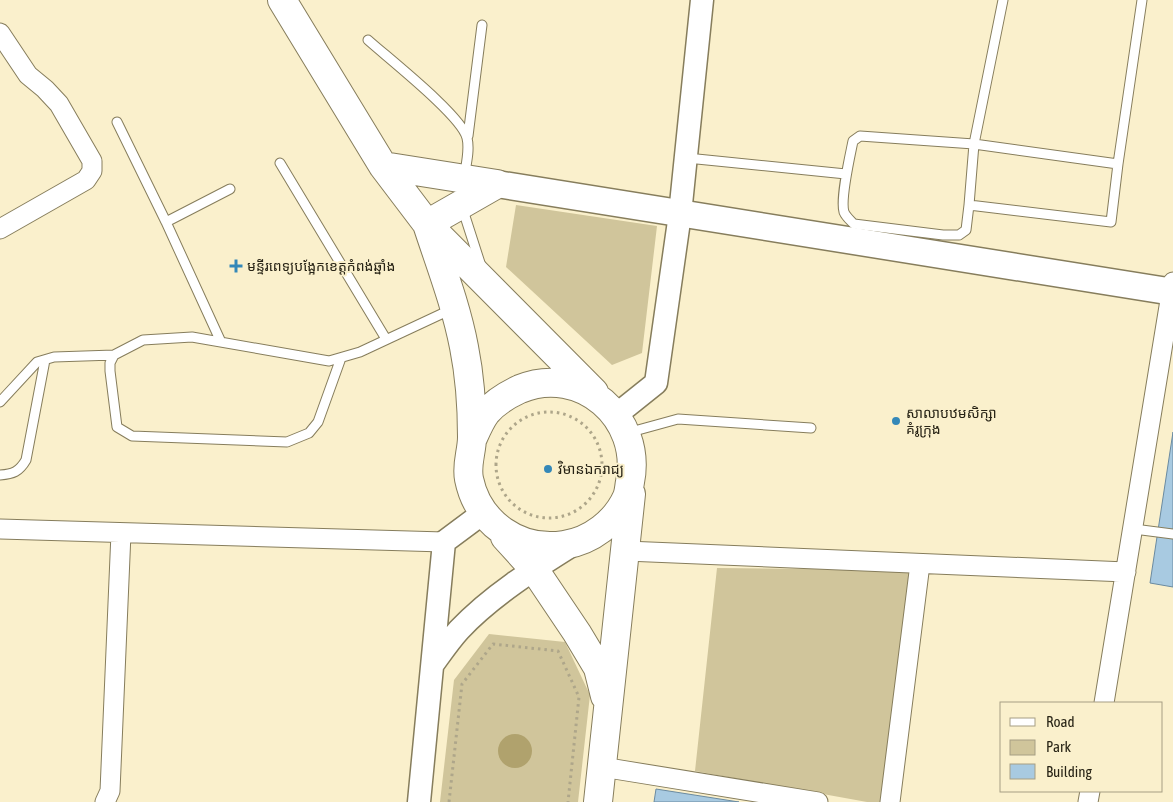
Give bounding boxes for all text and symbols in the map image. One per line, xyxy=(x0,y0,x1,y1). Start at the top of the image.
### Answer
place label: មន្ទីរពេទ្យបង្អែកខេត្តកំពង់ឆ្នាំង xyxy=(247,258,395,275)
marker: មន្ទីរពេទ្យបង្អែកខេត្តកំពង់ឆ្នាំង xyxy=(229,259,243,273)
place label: សាលាបឋមសិក្សា គំរូក្រុង xyxy=(906,405,997,438)
marker: សាលាបឋមសិក្សា គំរូក្រុង xyxy=(890,415,902,427)
place label: វិមានឯករាជ្យ xyxy=(557,460,624,478)
marker: វិមានឯករាជ្យ xyxy=(542,463,554,475)
legend xyxy=(1000,702,1163,792)
text: Road xyxy=(1046,713,1075,730)
text: Park xyxy=(1046,738,1071,755)
text: Building xyxy=(1046,763,1092,780)

